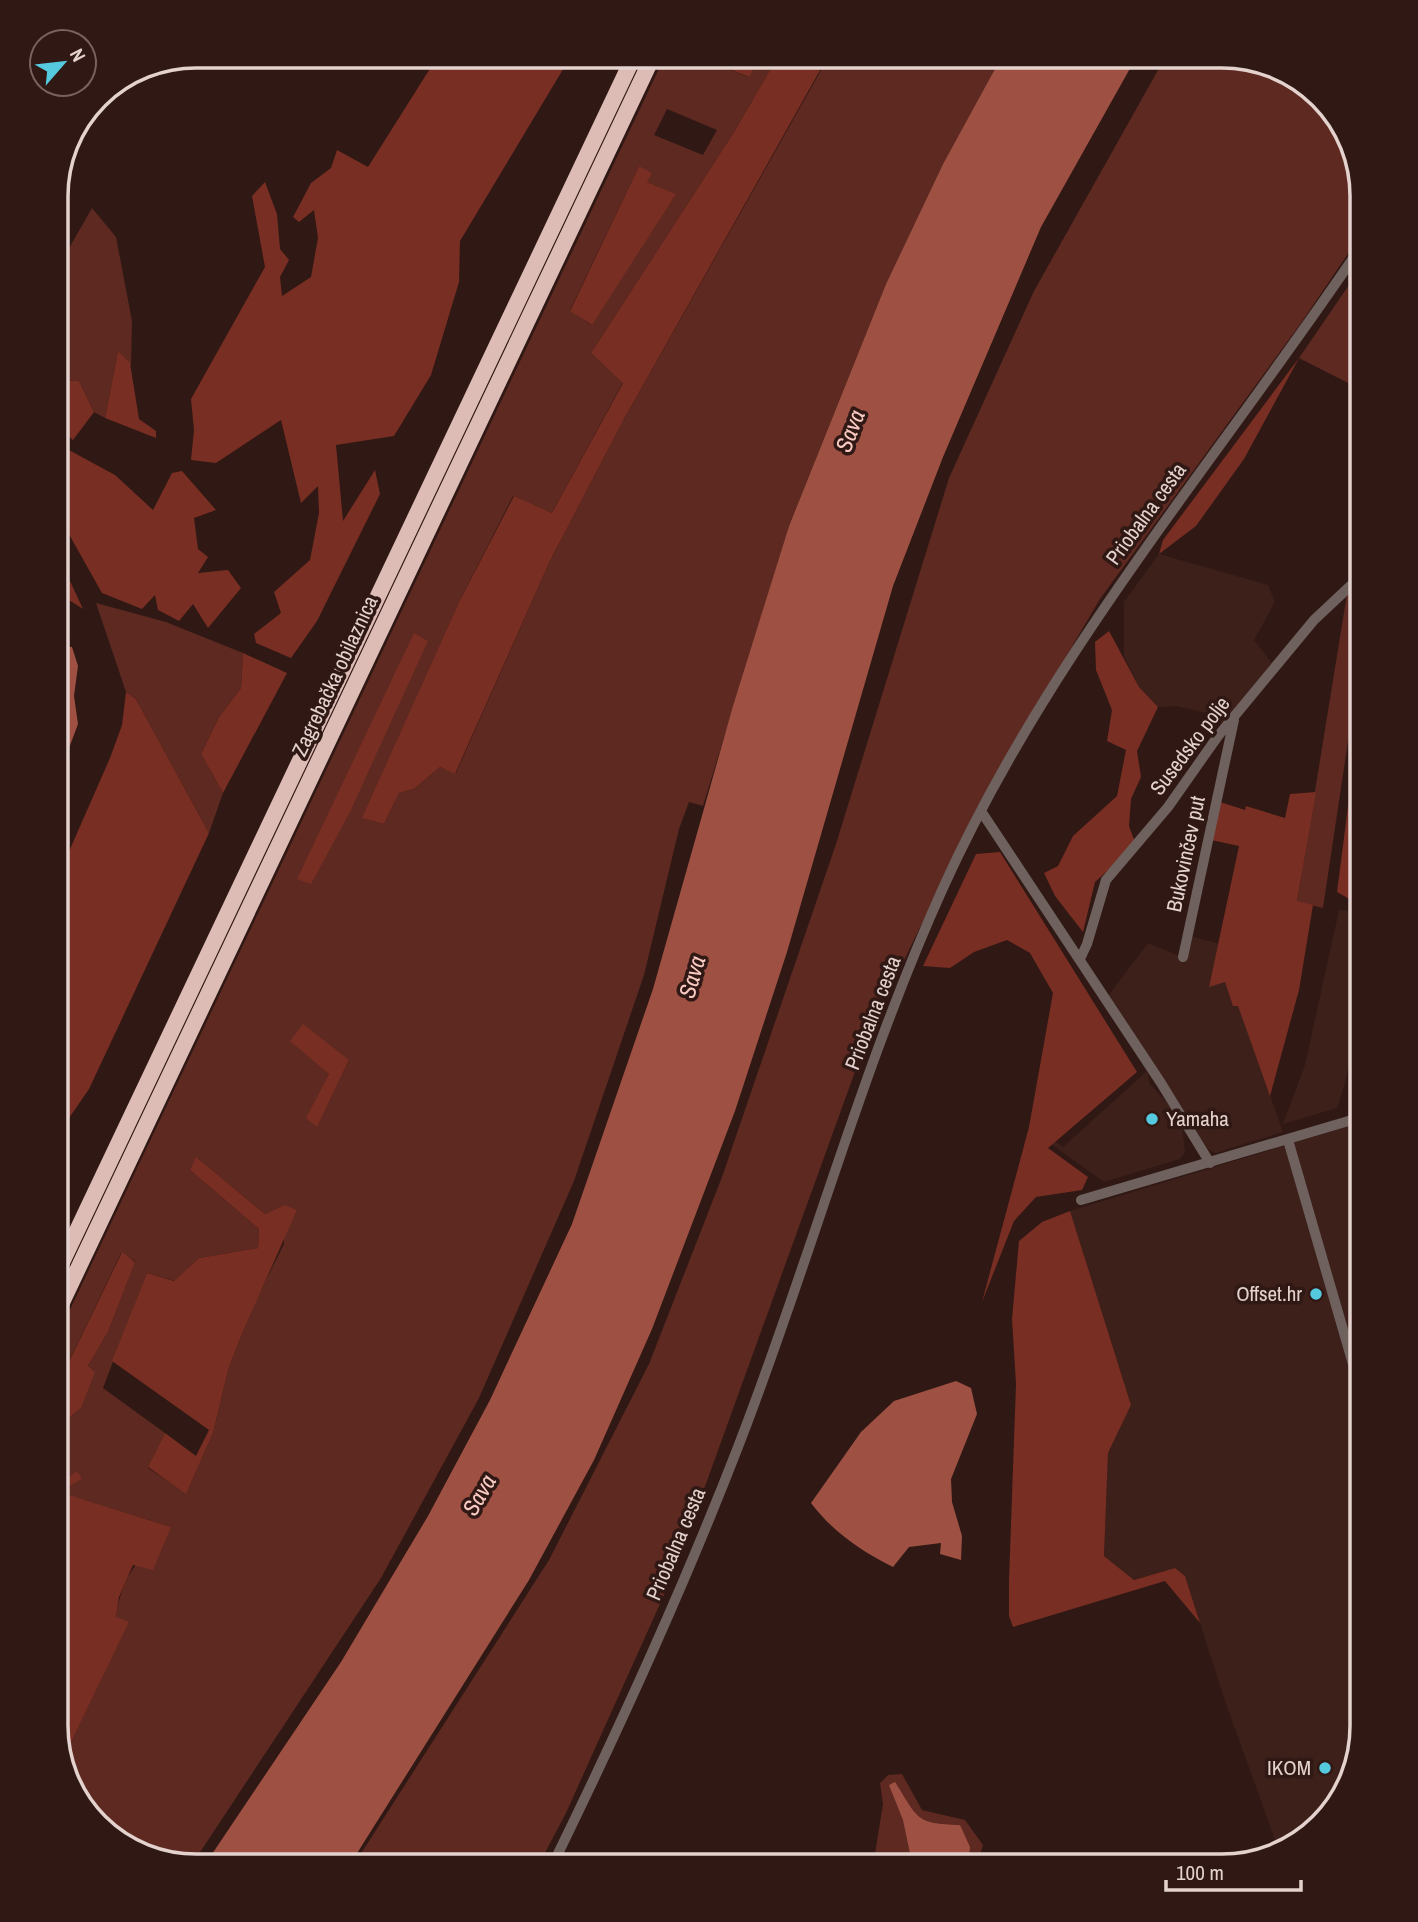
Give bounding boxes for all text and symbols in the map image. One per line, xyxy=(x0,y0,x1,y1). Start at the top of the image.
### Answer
north arrow xyxy=(28,28,98,98)
text: N xyxy=(64,44,92,66)
water label: Sava xyxy=(827,405,872,456)
street label: Priobalna cesta xyxy=(1099,456,1193,571)
street label: Zagrebačka obilaznica xyxy=(285,590,385,761)
street label: Susedsko polje xyxy=(1143,690,1236,801)
street label: Bukovinčev put xyxy=(1159,793,1212,914)
street label: Priobalna cesta xyxy=(838,951,908,1074)
water label: Sava xyxy=(671,952,712,1002)
place label: Yamaha xyxy=(1166,1104,1229,1133)
marker: Yamaha xyxy=(1144,1111,1160,1127)
place label: Offset.hr xyxy=(1236,1279,1302,1308)
marker: Offset.hr xyxy=(1308,1286,1324,1302)
water label: Sava xyxy=(454,1468,503,1521)
street label: Priobalna cesta xyxy=(639,1483,712,1605)
place label: IKOM xyxy=(1267,1753,1311,1782)
marker: IKOM xyxy=(1317,1760,1333,1776)
scale bar xyxy=(1166,1848,1301,1892)
text: 100 m xyxy=(1176,1858,1224,1887)

